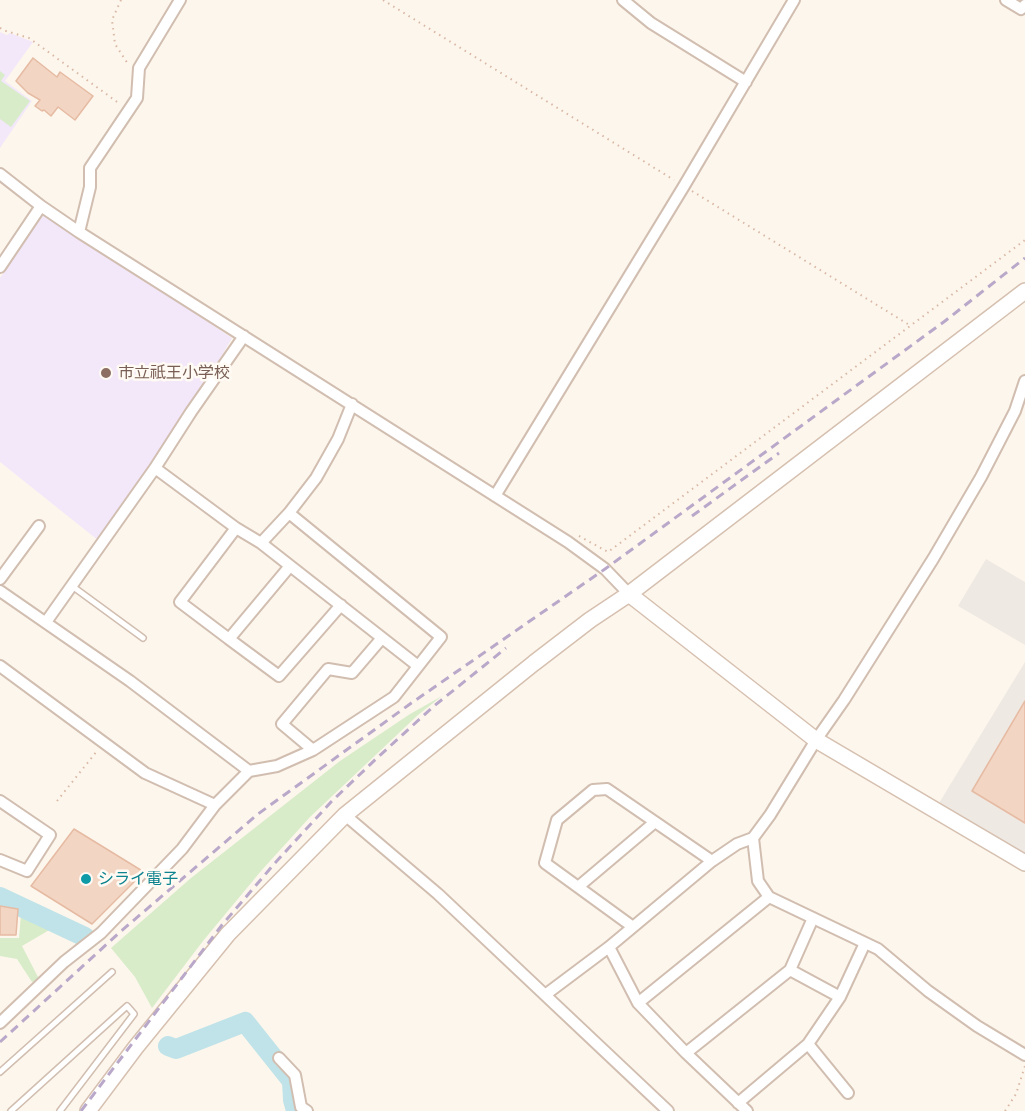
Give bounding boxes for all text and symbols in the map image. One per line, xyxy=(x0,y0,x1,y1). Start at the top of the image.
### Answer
place label: 市立祇王小学校 xyxy=(118,363,230,383)
marker: 市立祇王小学校 xyxy=(99,366,113,380)
place label: シライ電子 xyxy=(98,869,178,889)
marker: シライ電子 xyxy=(79,872,93,886)

